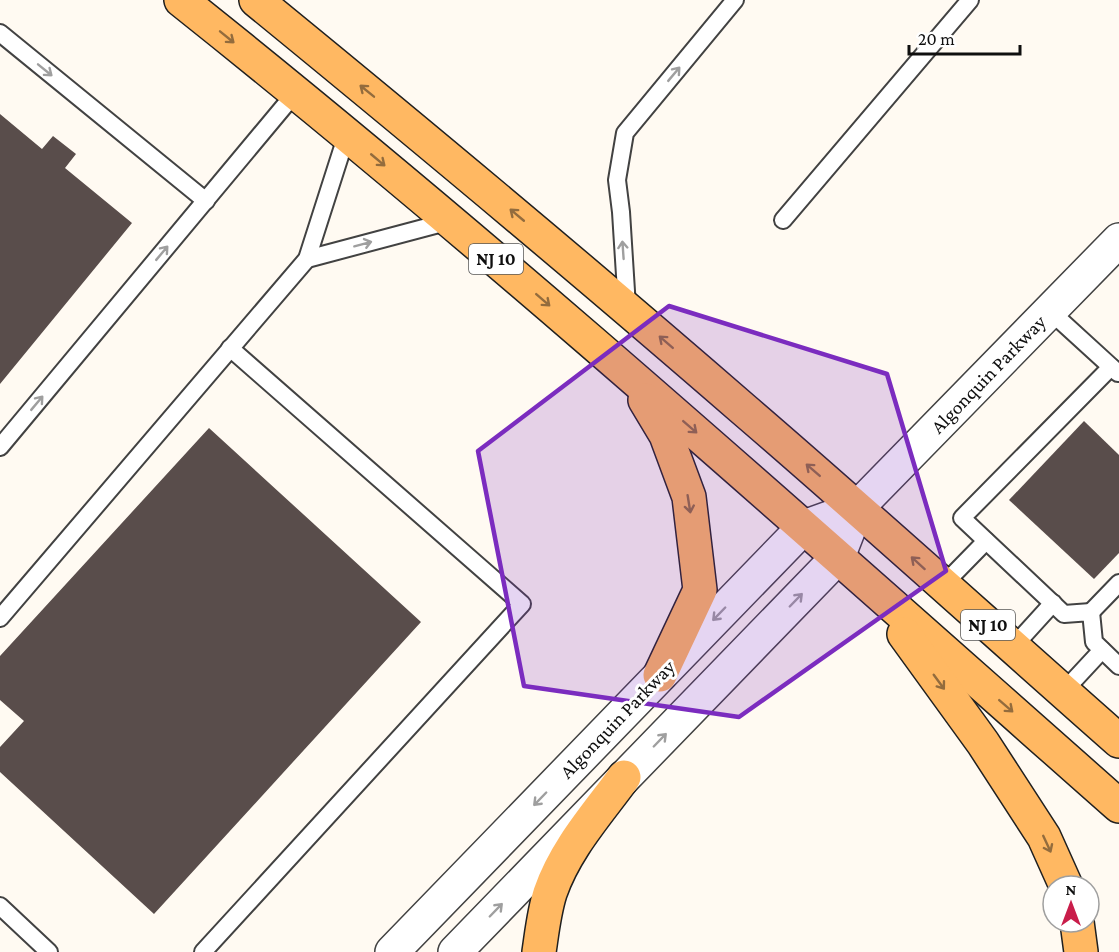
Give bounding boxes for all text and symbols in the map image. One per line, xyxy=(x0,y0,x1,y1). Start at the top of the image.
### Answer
scale bar xyxy=(909,18,1020,56)
text: 20 m xyxy=(918,29,955,49)
one-way arrow xyxy=(218,30,234,43)
one-way arrow xyxy=(37,64,53,77)
one-way arrow xyxy=(667,67,681,82)
one-way arrow xyxy=(360,84,375,98)
one-way arrow xyxy=(370,153,385,167)
one-way arrow xyxy=(510,208,525,222)
one-way arrow xyxy=(353,237,372,249)
one-way arrow xyxy=(618,240,629,260)
road number: NJ 10 xyxy=(469,244,523,274)
one-way arrow xyxy=(156,245,169,261)
one-way arrow xyxy=(535,293,551,306)
street label: Algonquin Parkway xyxy=(926,310,1051,438)
one-way arrow xyxy=(658,335,674,348)
one-way arrow xyxy=(31,395,44,411)
one-way arrow xyxy=(682,420,697,434)
one-way arrow xyxy=(806,463,821,477)
one-way arrow xyxy=(684,493,695,513)
one-way arrow xyxy=(911,556,926,570)
one-way arrow xyxy=(789,592,804,607)
one-way arrow xyxy=(712,606,726,621)
road number: NJ 10 xyxy=(961,610,1015,640)
street label: Algonquin Parkway xyxy=(555,655,680,783)
one-way arrow xyxy=(933,673,945,689)
one-way arrow xyxy=(998,699,1013,713)
one-way arrow xyxy=(653,732,668,747)
one-way arrow xyxy=(532,792,547,807)
one-way arrow xyxy=(1041,834,1053,852)
north arrow xyxy=(1041,874,1101,934)
text: N xyxy=(1066,881,1077,898)
one-way arrow xyxy=(488,903,502,918)

